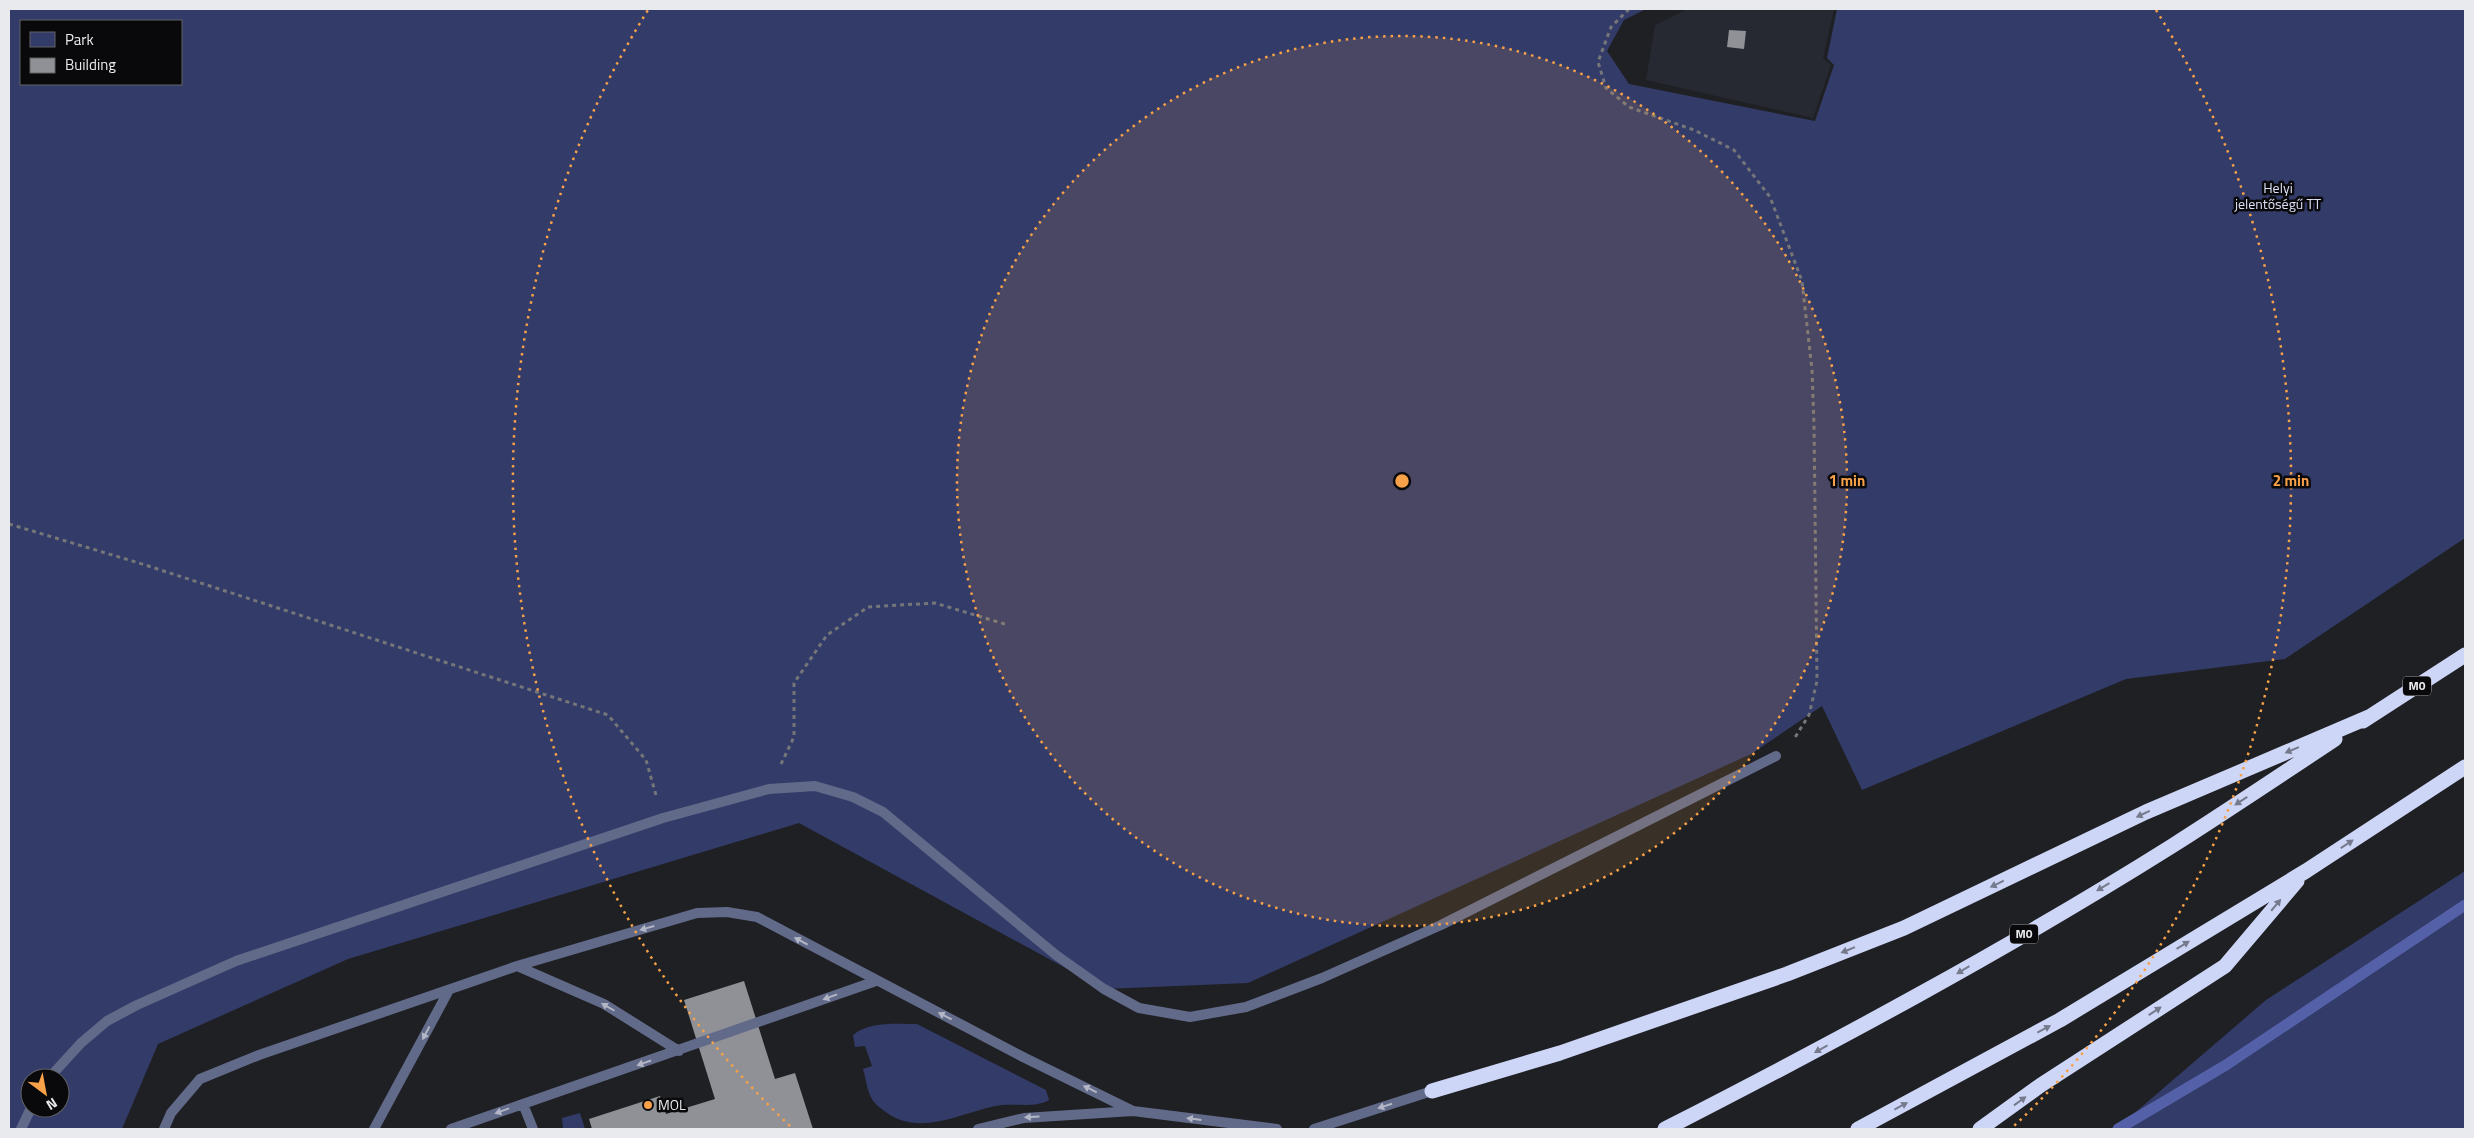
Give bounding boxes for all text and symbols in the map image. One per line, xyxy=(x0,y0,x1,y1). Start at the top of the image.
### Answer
legend xyxy=(20,20,182,85)
text: Park xyxy=(65,28,94,51)
text: Building xyxy=(65,53,116,76)
park label: Helyi jelentőségű TT xyxy=(2234,177,2322,214)
text: 1 min xyxy=(1829,469,1865,492)
text: 2 min xyxy=(2273,469,2309,492)
centre of rings xyxy=(1393,472,1411,490)
road number: M0 xyxy=(2403,676,2431,696)
one-way arrow xyxy=(2285,746,2299,754)
one-way arrow xyxy=(2234,796,2247,806)
one-way arrow xyxy=(2136,810,2150,818)
one-way arrow xyxy=(2340,839,2353,849)
one-way arrow xyxy=(1989,880,2004,888)
one-way arrow xyxy=(2096,882,2110,891)
one-way arrow xyxy=(2271,899,2282,912)
road number: M0 xyxy=(2010,924,2038,944)
one-way arrow xyxy=(639,925,654,933)
one-way arrow xyxy=(794,936,807,945)
one-way arrow xyxy=(2177,941,2190,950)
one-way arrow xyxy=(1840,946,1855,954)
one-way arrow xyxy=(1956,966,1971,974)
one-way arrow xyxy=(823,994,838,1001)
one-way arrow xyxy=(600,1003,615,1011)
one-way arrow xyxy=(2148,1006,2162,1016)
one-way arrow xyxy=(937,1012,952,1020)
one-way arrow xyxy=(2037,1024,2051,1033)
one-way arrow xyxy=(422,1025,430,1040)
one-way arrow xyxy=(1814,1045,1829,1053)
one-way arrow xyxy=(636,1059,651,1067)
north arrow xyxy=(20,1068,70,1118)
one-way arrow xyxy=(1082,1085,1097,1094)
text: N xyxy=(42,1093,62,1116)
place label: MOL xyxy=(658,1094,686,1115)
one-way arrow xyxy=(2013,1096,2026,1106)
marker: MOL xyxy=(642,1099,654,1111)
one-way arrow xyxy=(1894,1102,1908,1110)
one-way arrow xyxy=(1378,1103,1393,1110)
one-way arrow xyxy=(495,1108,510,1115)
one-way arrow xyxy=(1023,1114,1039,1122)
one-way arrow xyxy=(1185,1115,1201,1123)

